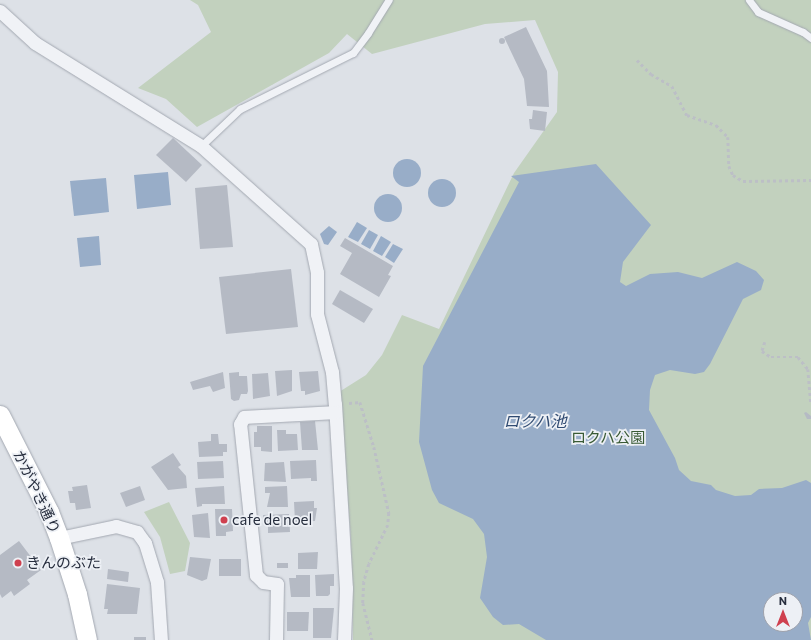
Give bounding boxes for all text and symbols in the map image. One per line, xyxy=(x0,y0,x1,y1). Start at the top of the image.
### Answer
water label: ロクハ池 xyxy=(503,411,567,431)
park label: ロクハ公園 xyxy=(571,429,645,447)
street label: かがやき通り xyxy=(10,447,64,537)
place label: cafe de noel xyxy=(232,511,312,529)
marker: cafe de noel xyxy=(219,515,229,525)
place label: きんのぶた xyxy=(26,554,101,572)
marker: きんのぶた xyxy=(13,558,23,568)
north arrow xyxy=(763,592,803,632)
text: N xyxy=(779,594,787,607)

